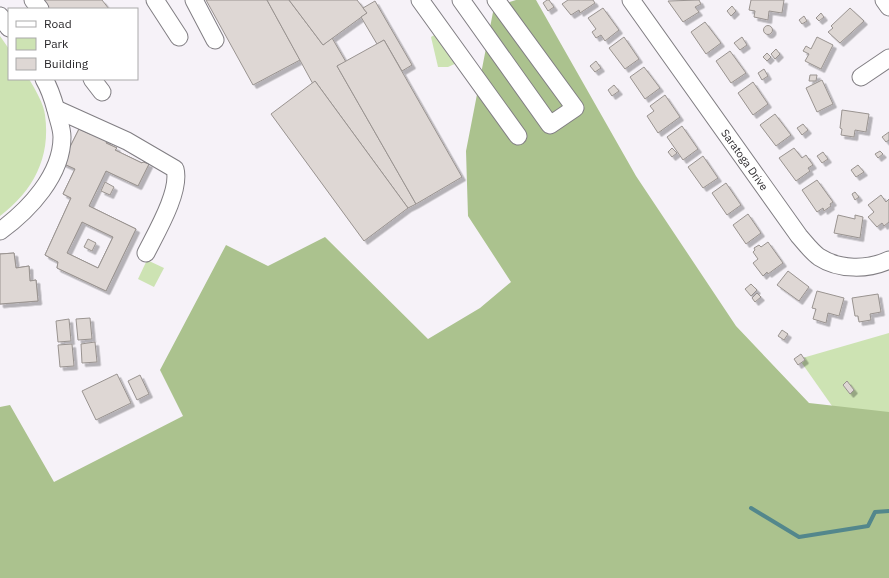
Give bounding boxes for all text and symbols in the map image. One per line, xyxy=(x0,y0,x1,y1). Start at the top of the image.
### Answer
legend xyxy=(8,8,138,80)
text: Road xyxy=(44,16,72,31)
text: Park xyxy=(44,36,69,51)
text: Building xyxy=(44,56,89,71)
street label: Saratoga Drive xyxy=(718,126,771,193)

